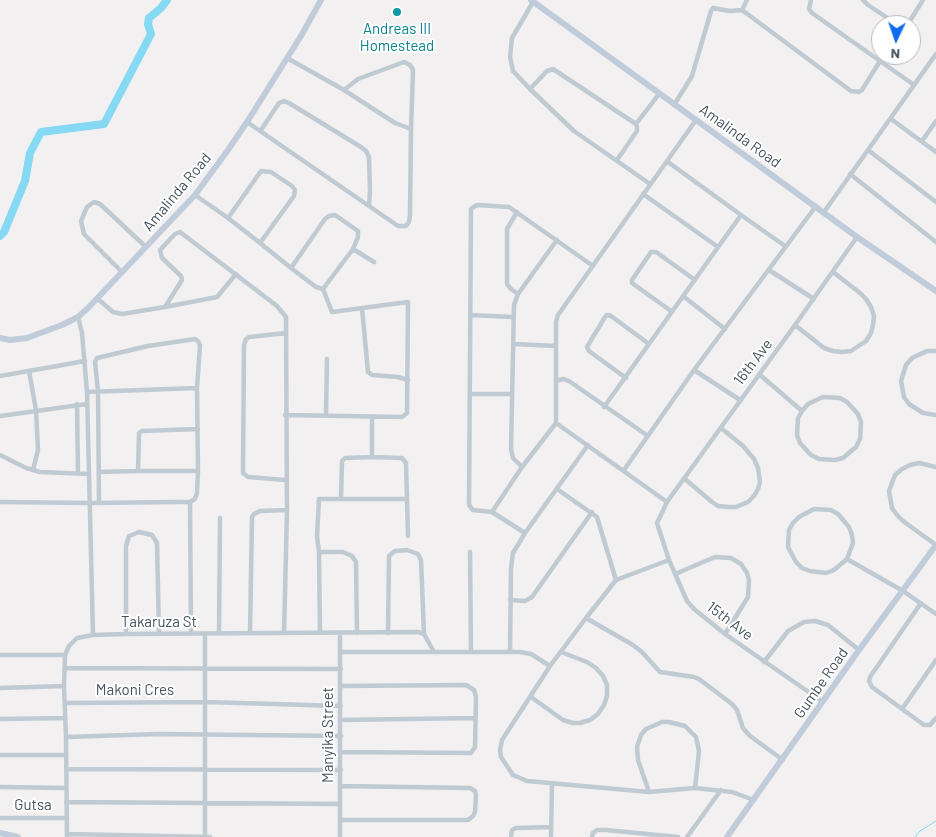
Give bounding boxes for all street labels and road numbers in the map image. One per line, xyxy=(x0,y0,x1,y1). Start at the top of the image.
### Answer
street label: Amalinda Road xyxy=(696,100,784,172)
street label: Amalinda Road xyxy=(139,149,215,235)
street label: 16th Ave xyxy=(730,335,776,389)
street label: 15th Ave xyxy=(703,598,757,644)
street label: Takaruza St xyxy=(121,613,197,631)
street label: Gumbe Road xyxy=(790,644,852,722)
street label: Makoni Cres xyxy=(96,681,174,699)
street label: Manyika Street xyxy=(319,687,337,783)
street label: Gutsa xyxy=(14,796,52,814)

